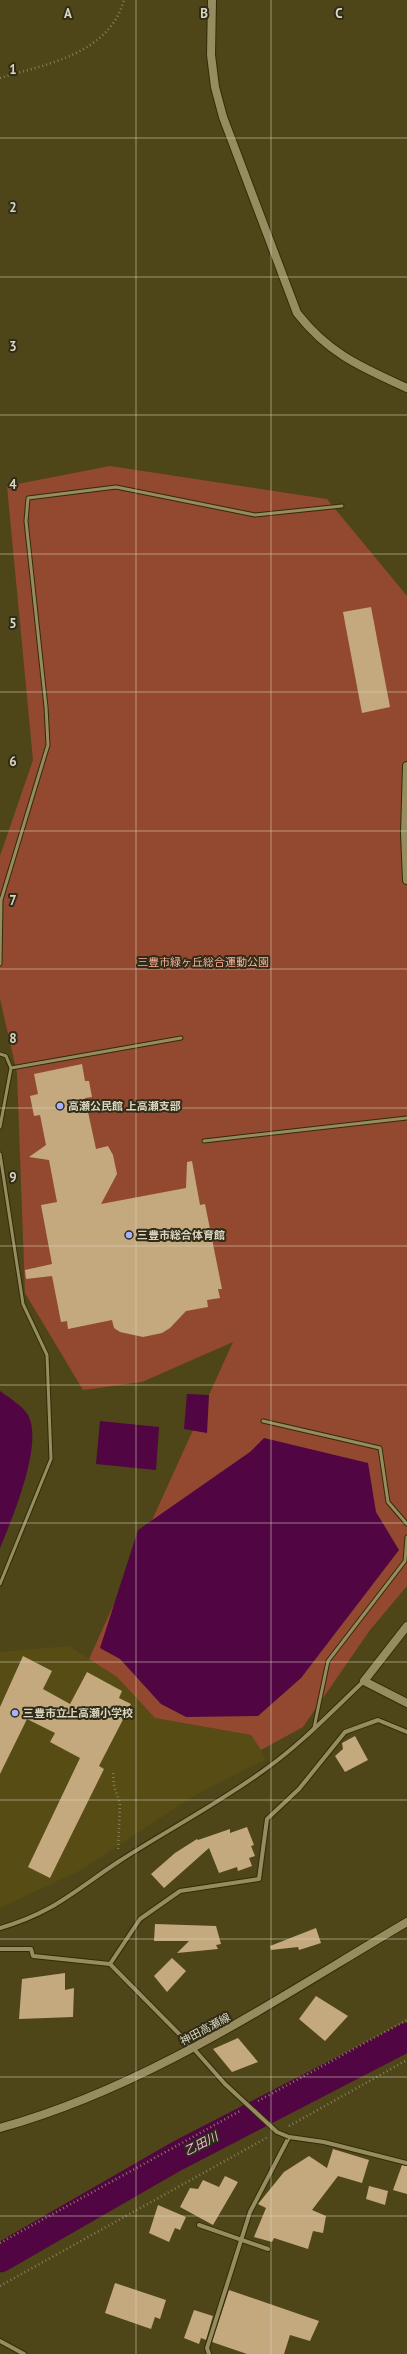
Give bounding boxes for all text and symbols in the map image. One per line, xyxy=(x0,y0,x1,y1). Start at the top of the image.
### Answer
text: A xyxy=(64,5,72,22)
text: B xyxy=(200,5,208,22)
text: C xyxy=(335,5,343,22)
text: 1 xyxy=(9,61,17,78)
text: 2 xyxy=(9,199,17,216)
text: 3 xyxy=(9,338,17,355)
text: 4 xyxy=(9,476,17,493)
text: 5 xyxy=(9,615,17,632)
text: 6 xyxy=(9,753,17,770)
text: 7 xyxy=(9,892,17,909)
park label: 三豊市緑ヶ丘総合運動公園 xyxy=(137,955,269,969)
text: 8 xyxy=(9,1030,17,1047)
place label: 高瀬公民館 上高瀬支部 xyxy=(68,1099,181,1113)
marker: 高瀬公民館 上高瀬支部 xyxy=(55,1101,65,1111)
text: 9 xyxy=(9,1169,17,1186)
place label: 三豊市総合体育館 xyxy=(137,1228,225,1242)
marker: 三豊市総合体育館 xyxy=(124,1230,134,1240)
place label: 三豊市立上高瀬小学校 xyxy=(23,1706,133,1720)
marker: 三豊市立上高瀬小学校 xyxy=(10,1708,20,1718)
street label: 神田高瀬線 xyxy=(177,2010,233,2048)
water label: 乙田川 xyxy=(181,2128,222,2158)

